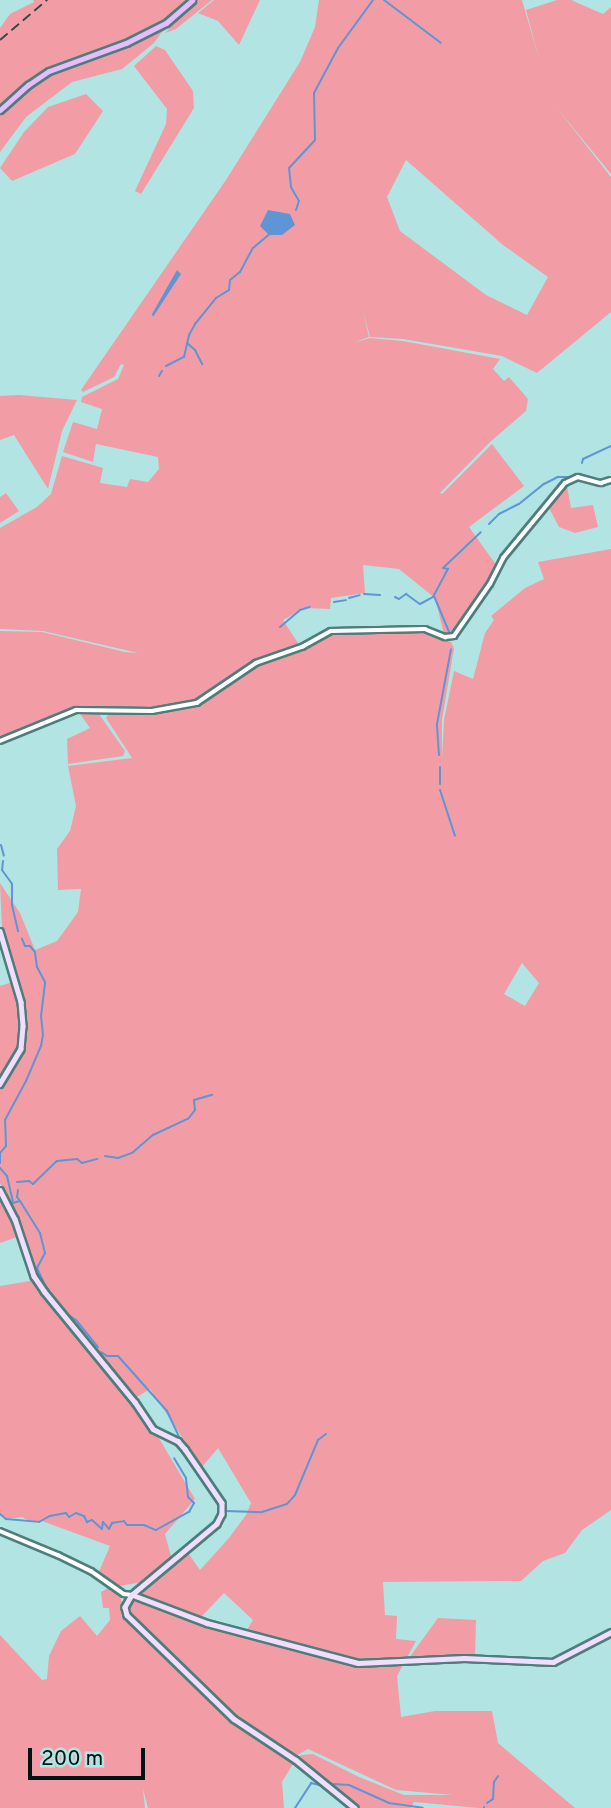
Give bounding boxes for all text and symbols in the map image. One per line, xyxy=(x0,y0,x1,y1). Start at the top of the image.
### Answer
scale bar xyxy=(32,1734,149,1778)
text: 200 m xyxy=(41,1746,103,1773)

